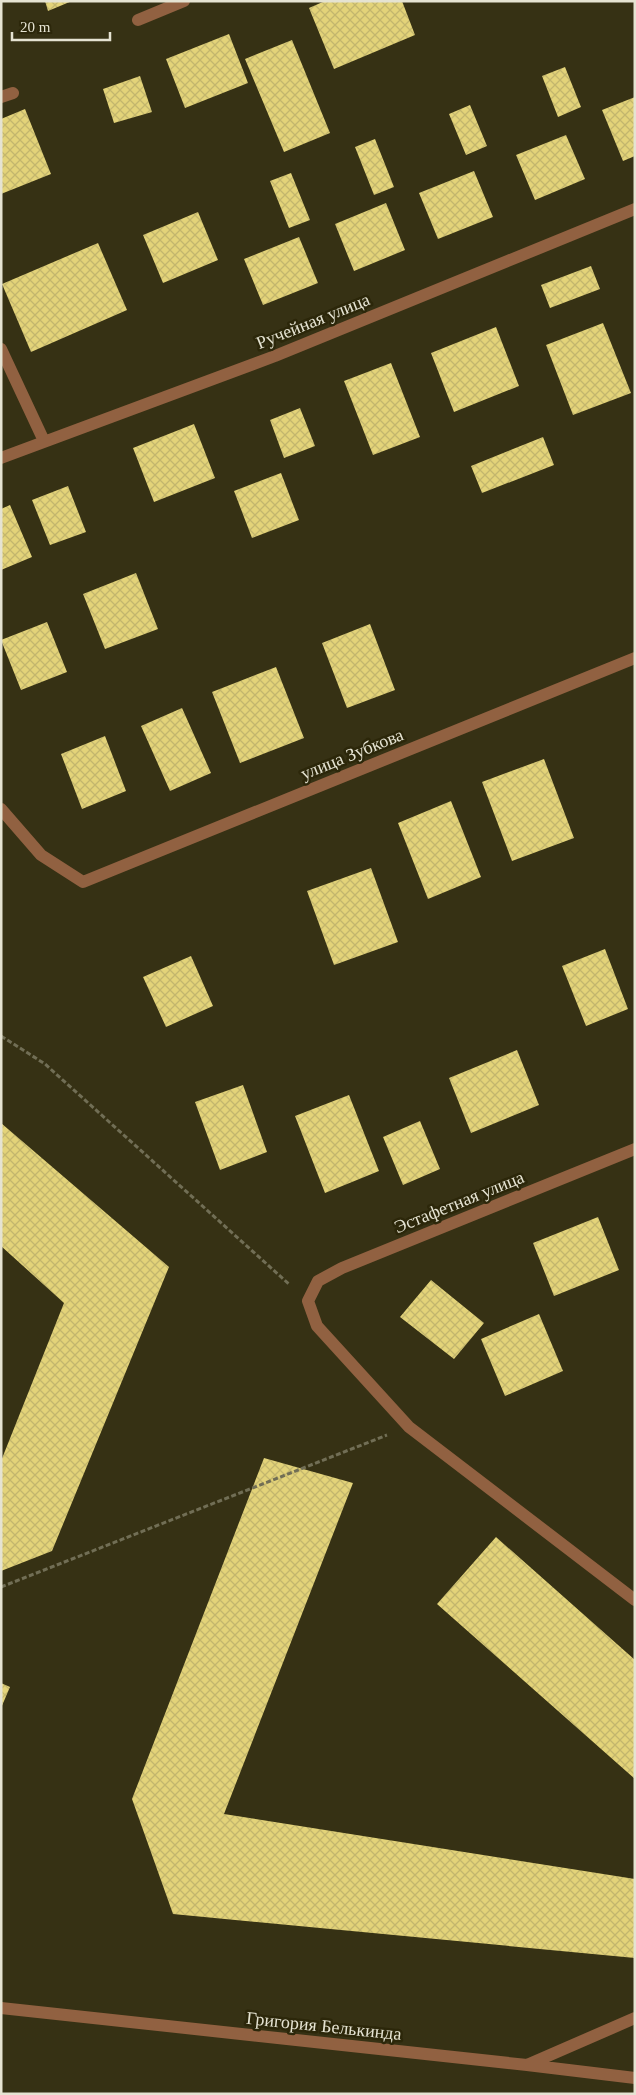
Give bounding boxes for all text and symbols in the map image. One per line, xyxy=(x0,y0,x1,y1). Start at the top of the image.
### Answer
scale bar xyxy=(12,10,110,42)
text: 20 m xyxy=(20,19,51,35)
street label: Ручейная улица xyxy=(253,289,373,353)
street label: улица Зубкова xyxy=(298,724,406,784)
street label: Эстафетная улица xyxy=(391,1167,527,1237)
street label: Григория Белькинда xyxy=(245,2008,403,2044)

